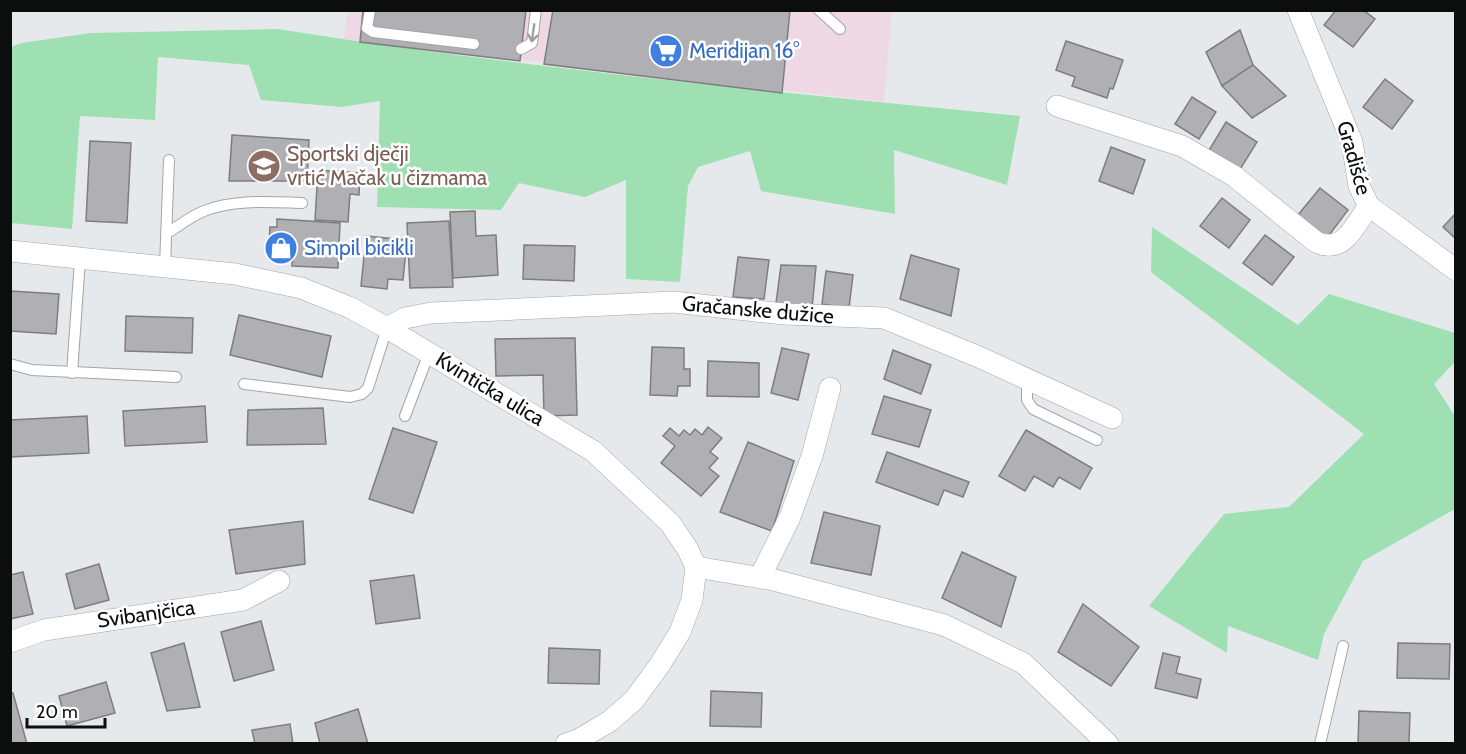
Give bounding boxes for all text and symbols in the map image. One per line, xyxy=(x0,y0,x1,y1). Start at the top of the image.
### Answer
one-way arrow xyxy=(528,23,539,43)
supermarket icon: Meridijan 16° xyxy=(648,33,684,69)
place label: Meridijan 16° xyxy=(689,38,799,64)
street label: Gradišće xyxy=(1332,118,1377,198)
place label: Sportski dječji vrtić Mačak u čizmama xyxy=(287,141,487,190)
school or university icon: Sportski dječji vrtić Mačak u čizmama xyxy=(246,148,282,184)
shop icon: Simpil bicikli xyxy=(263,230,299,266)
place label: Simpil bicikli xyxy=(304,235,414,260)
street label: Gračanske dužice xyxy=(681,290,835,329)
street label: Kvintička ulica xyxy=(431,346,549,431)
street label: Svibanjčica xyxy=(96,594,196,634)
scale bar xyxy=(27,691,105,729)
text: 20 m xyxy=(36,701,78,723)

